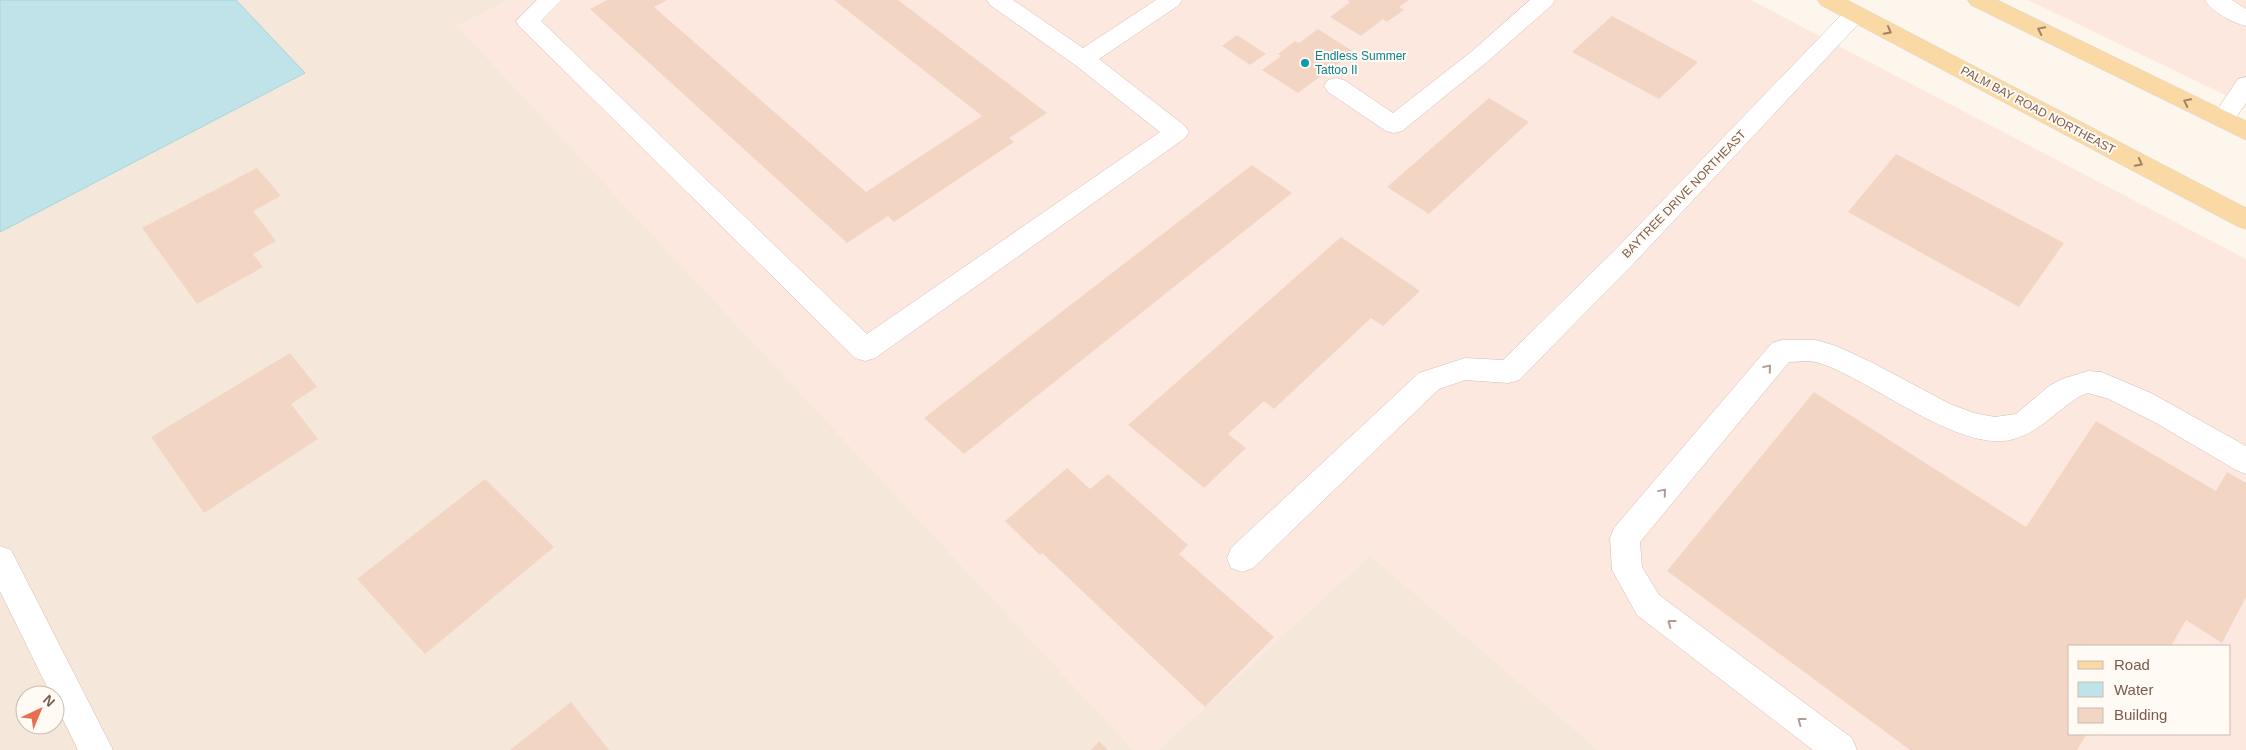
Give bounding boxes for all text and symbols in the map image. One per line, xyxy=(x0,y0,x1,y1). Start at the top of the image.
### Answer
one-way arrow xyxy=(1883,25,1892,35)
one-way arrow xyxy=(2037,26,2046,36)
place label: Endless Summer Tattoo II xyxy=(1315,49,1406,77)
marker: Endless Summer Tattoo II xyxy=(1299,57,1311,69)
street label: PALM BAY ROAD NORTHEAST xyxy=(1958,63,2118,157)
one-way arrow xyxy=(2183,98,2192,108)
street label: BAYTREE DRIVE NORTHEAST xyxy=(1619,127,1749,261)
one-way arrow xyxy=(2134,157,2143,167)
one-way arrow xyxy=(1763,364,1772,373)
one-way arrow xyxy=(1658,488,1667,497)
one-way arrow xyxy=(1667,620,1677,629)
legend xyxy=(2068,645,2231,735)
text: Road xyxy=(2114,656,2150,673)
text: Water xyxy=(2114,681,2153,698)
north arrow xyxy=(15,685,65,735)
text: N xyxy=(40,691,58,710)
text: Building xyxy=(2114,706,2167,723)
one-way arrow xyxy=(1798,718,1807,726)

